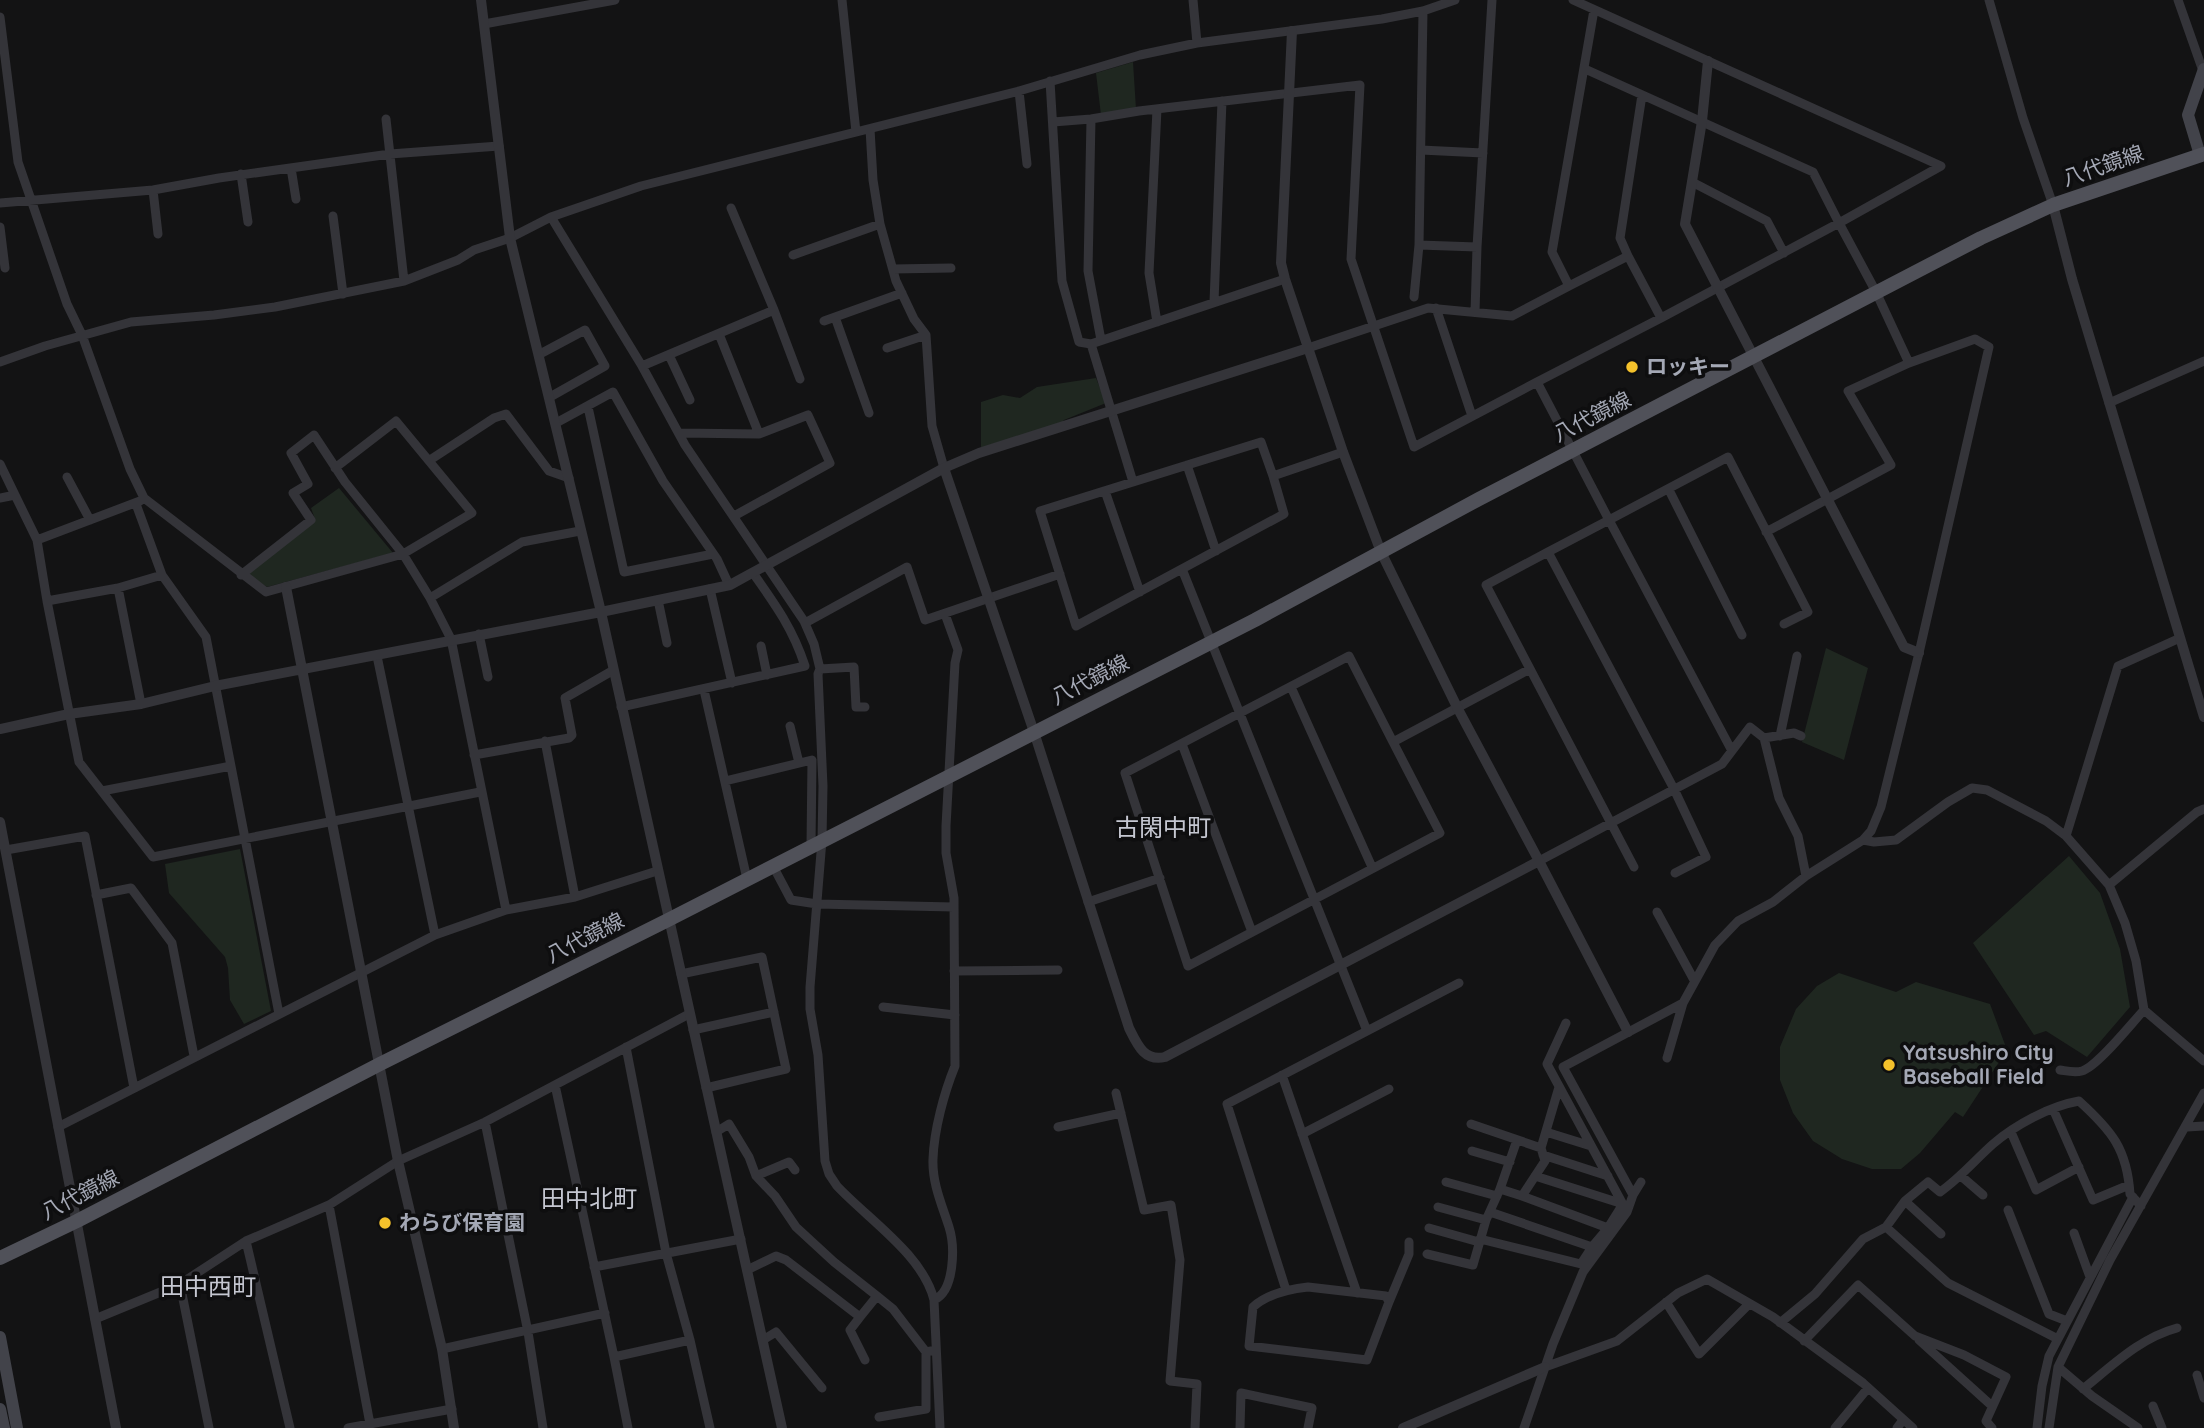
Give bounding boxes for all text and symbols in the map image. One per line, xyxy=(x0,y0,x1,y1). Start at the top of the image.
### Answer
street label: 八代鏡線 xyxy=(2059,139,2147,191)
place label: ロッキー xyxy=(1646,353,1730,379)
marker: ロッキー xyxy=(1624,359,1640,375)
street label: 八代鏡線 xyxy=(1548,385,1635,447)
street label: 八代鏡線 xyxy=(1046,648,1133,710)
district label: 古閑中町 xyxy=(1115,812,1211,842)
street label: 八代鏡線 xyxy=(541,906,628,968)
place label: Yatsushiro City Baseball Field xyxy=(1903,1039,2054,1089)
marker: Yatsushiro City Baseball Field xyxy=(1881,1057,1897,1073)
street label: 八代鏡線 xyxy=(36,1163,123,1225)
district label: 田中北町 xyxy=(541,1183,637,1213)
place label: わらび保育園 xyxy=(399,1209,525,1235)
marker: わらび保育園 xyxy=(377,1215,393,1231)
district label: 田中西町 xyxy=(160,1271,256,1301)

